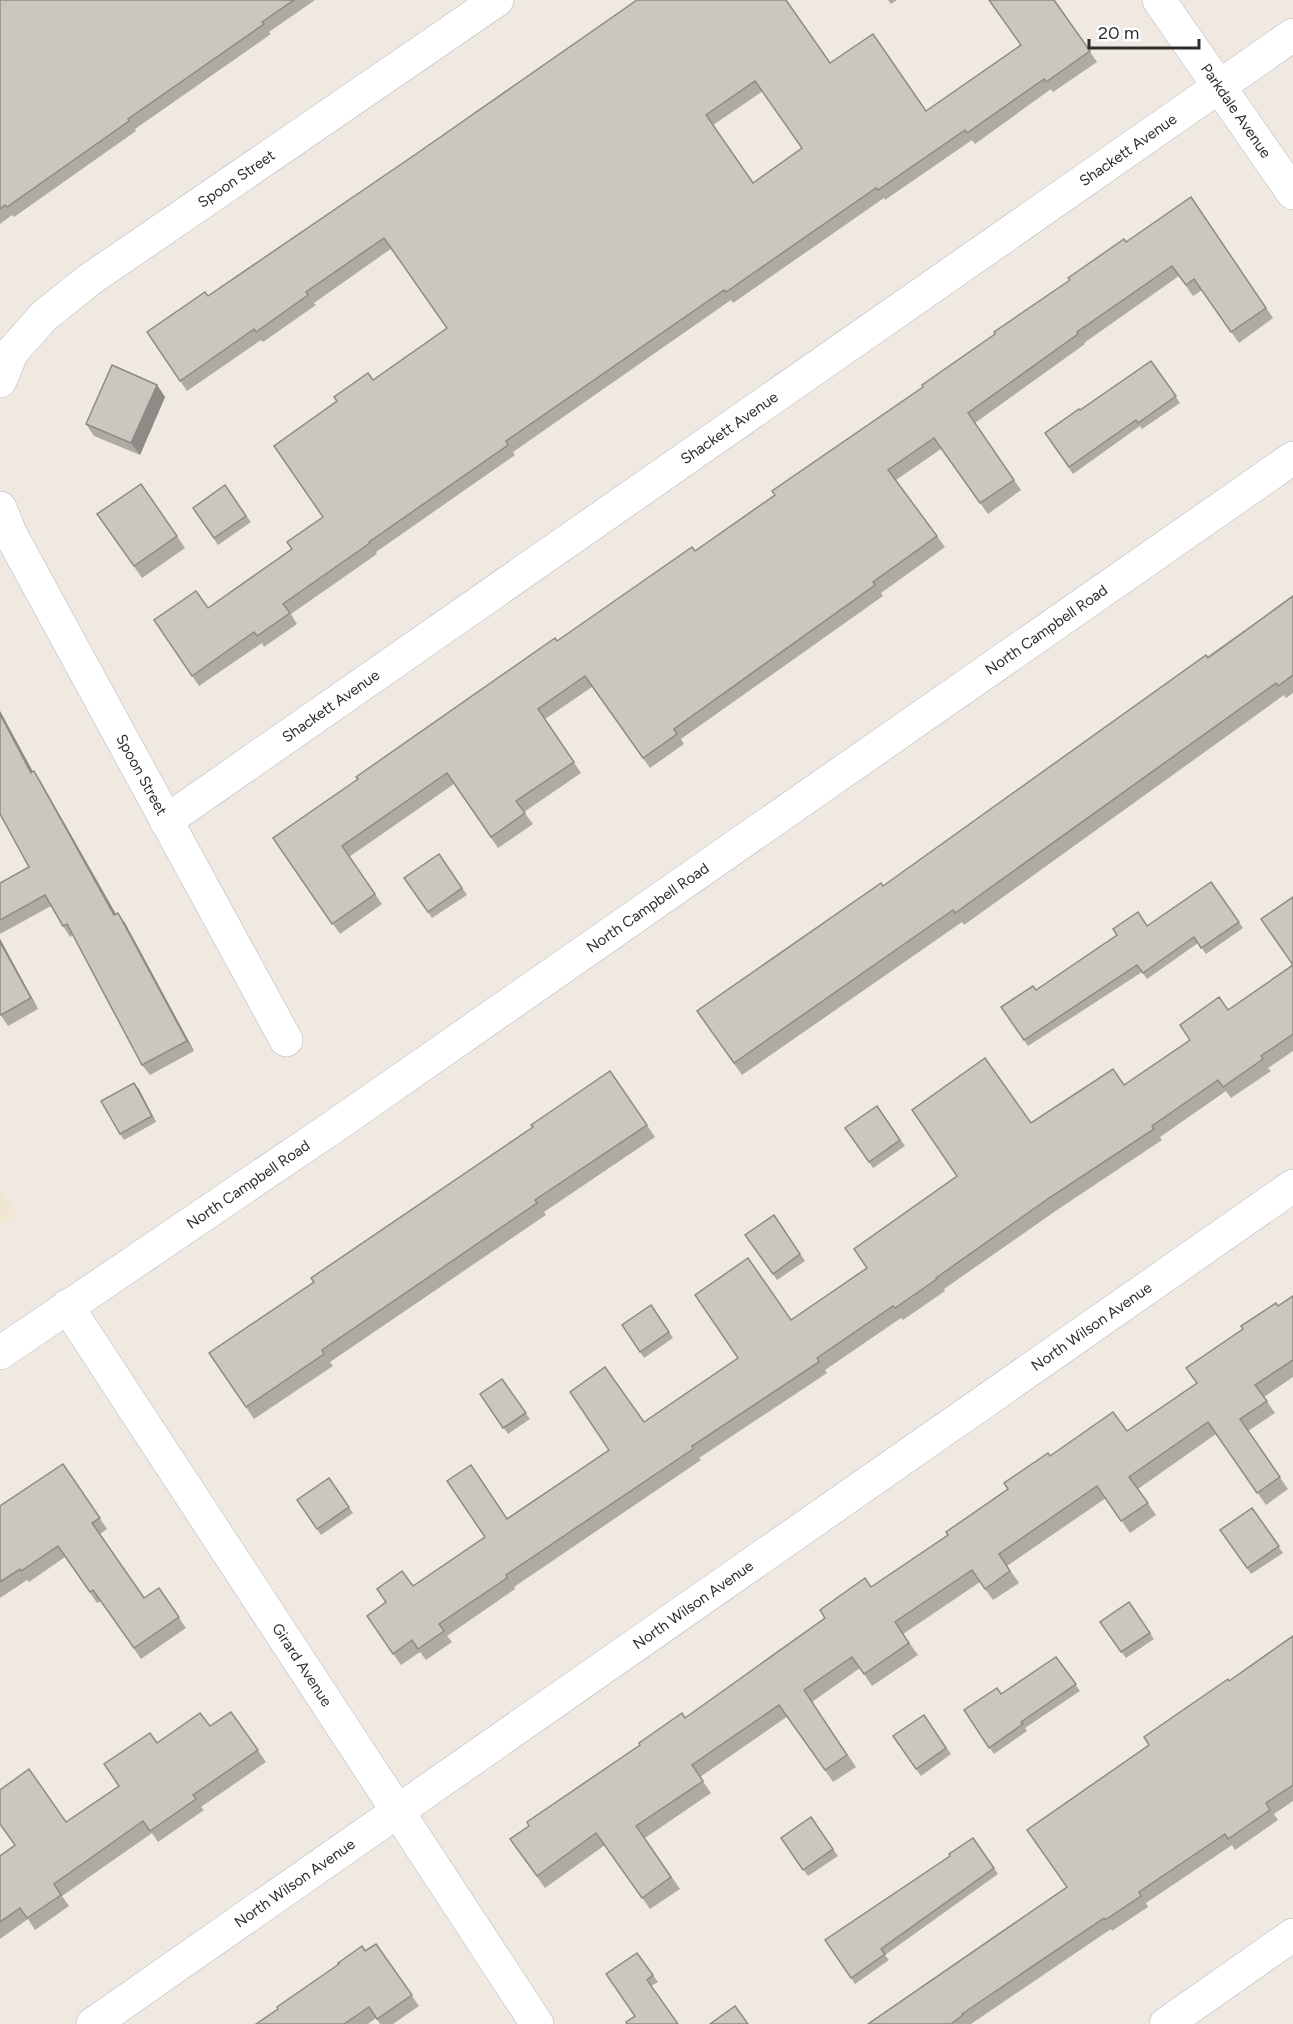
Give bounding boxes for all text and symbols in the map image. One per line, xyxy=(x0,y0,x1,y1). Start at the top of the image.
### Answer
scale bar xyxy=(1089,12,1198,50)
text: 20 m xyxy=(1098,22,1139,44)
street label: Parkdale Avenue xyxy=(1197,60,1275,162)
street label: Shackett Avenue xyxy=(1076,110,1180,190)
street label: Spoon Street xyxy=(194,146,279,212)
street label: Shackett Avenue xyxy=(677,388,782,468)
street label: North Campbell Road xyxy=(982,581,1111,679)
street label: Shackett Avenue xyxy=(279,666,383,746)
street label: Spoon Street xyxy=(112,731,171,819)
street label: North Campbell Road xyxy=(583,859,712,957)
street label: North Campbell Road xyxy=(183,1136,313,1233)
street label: North Wilson Avenue xyxy=(1028,1278,1155,1375)
street label: North Wilson Avenue xyxy=(629,1557,757,1653)
street label: Girard Avenue xyxy=(268,1620,336,1710)
street label: North Wilson Avenue xyxy=(231,1835,358,1931)

